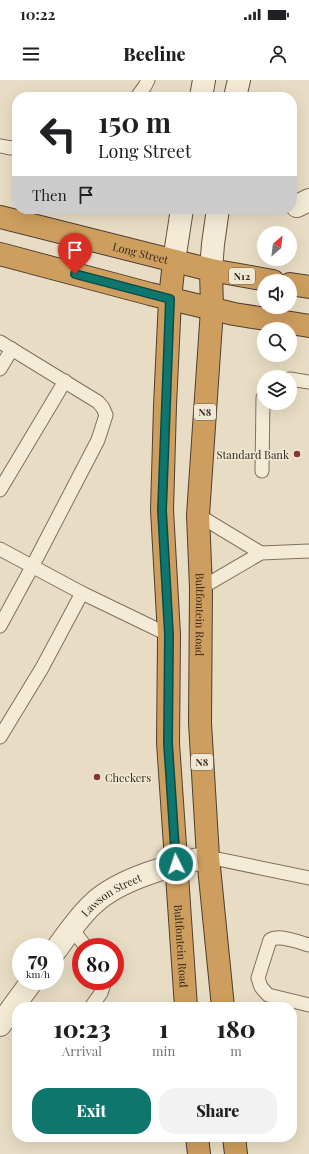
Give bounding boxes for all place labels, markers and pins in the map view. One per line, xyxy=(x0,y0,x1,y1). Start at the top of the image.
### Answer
pin xyxy=(58,233,92,274)
place label: Standard Bank xyxy=(216,447,289,462)
marker: Standard Bank xyxy=(292,449,302,459)
place label: Checkers xyxy=(105,770,151,785)
marker: Checkers xyxy=(92,772,102,782)

